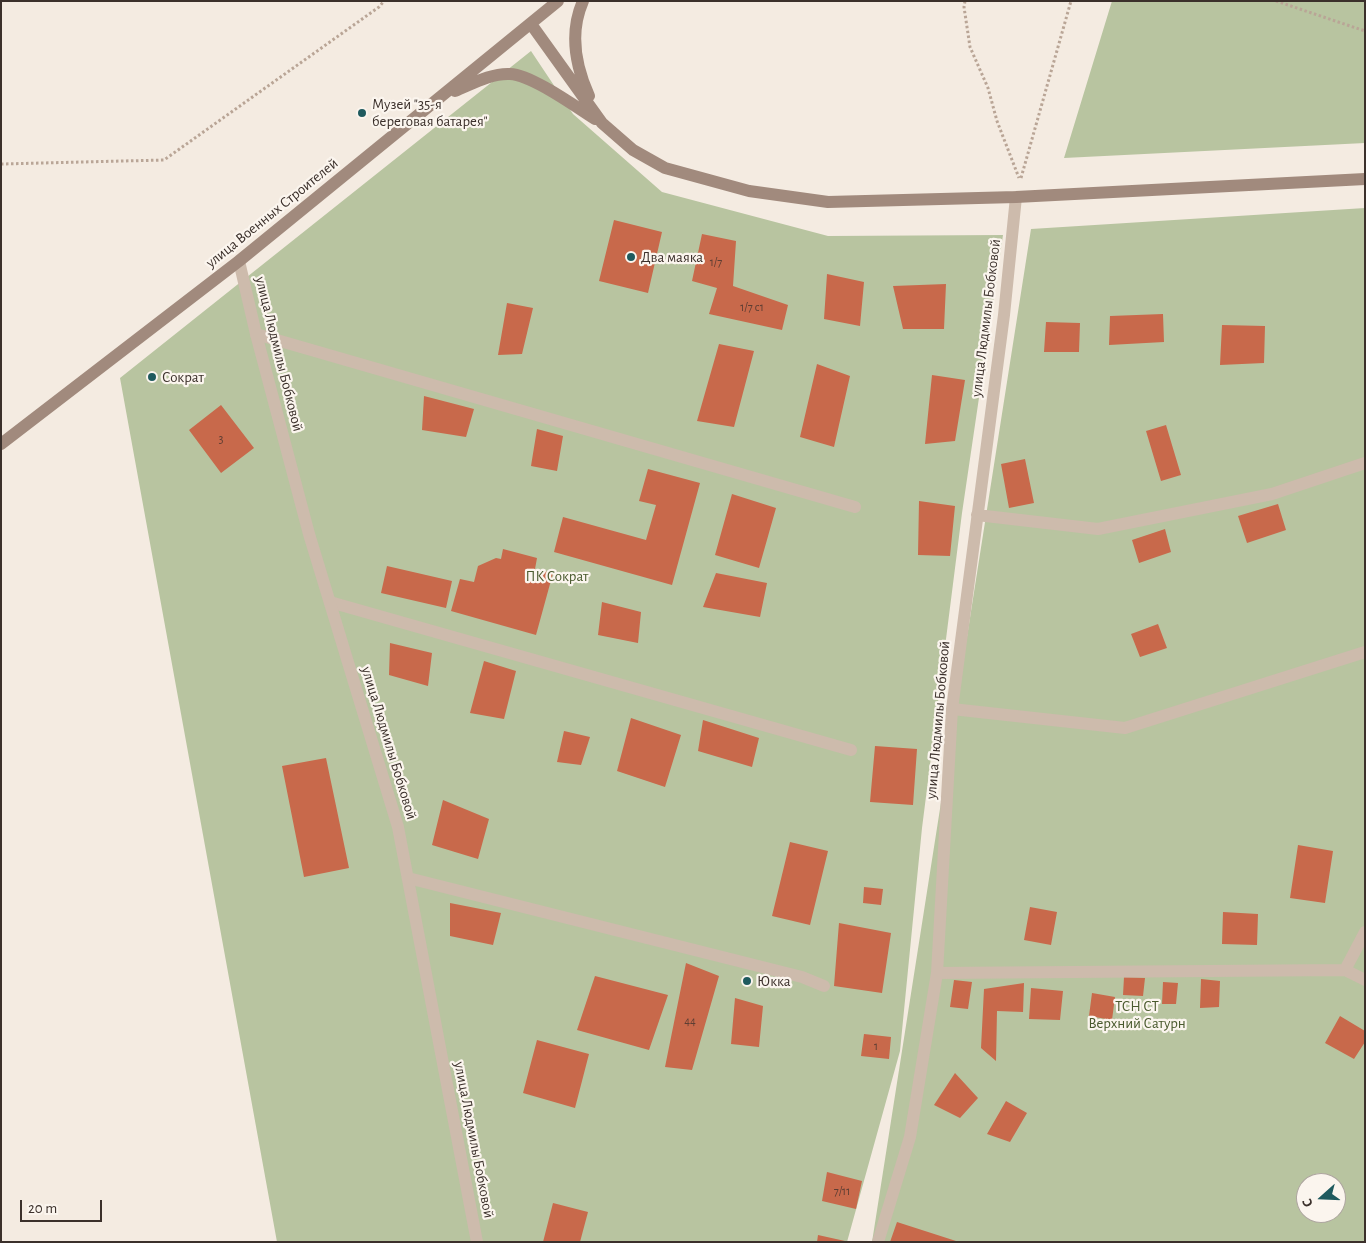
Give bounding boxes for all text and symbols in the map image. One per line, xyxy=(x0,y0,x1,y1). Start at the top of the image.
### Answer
place label: Музей "35-я береговая батарея" xyxy=(372,95,488,130)
marker: Музей "35-я береговая батарея" xyxy=(356,107,368,119)
street label: улица Военных Строителей xyxy=(202,154,342,272)
street label: улица Людмилы Бобковой xyxy=(967,238,1005,398)
place label: Два маяка xyxy=(641,248,703,266)
marker: Два маяка xyxy=(625,251,637,263)
house number: 1/7 xyxy=(710,255,722,269)
street label: улица Людмилы Бобковой xyxy=(251,275,307,433)
house number: 1/7 с1 xyxy=(740,300,764,314)
place label: Сократ xyxy=(162,368,204,386)
marker: Сократ xyxy=(146,371,158,383)
house number: 3 xyxy=(219,432,223,446)
park label: ПК Сократ xyxy=(526,567,588,585)
street label: улица Людмилы Бобковой xyxy=(922,640,954,800)
street label: улица Людмилы Бобковой xyxy=(357,664,421,822)
place label: Юкка xyxy=(757,972,791,990)
marker: Юкка xyxy=(741,975,753,987)
park label: ТСН СТ Верхний Сатурн xyxy=(1088,997,1186,1032)
house number: 44 xyxy=(684,1014,696,1028)
house number: 1 xyxy=(874,1039,878,1053)
street label: улица Людмилы Бобковой xyxy=(450,1060,498,1220)
north arrow xyxy=(1296,1173,1346,1223)
house number: 7/11 xyxy=(834,1184,850,1198)
scale bar xyxy=(22,1190,105,1222)
text: С xyxy=(1300,1197,1316,1209)
text: 20 m xyxy=(28,1201,57,1216)

